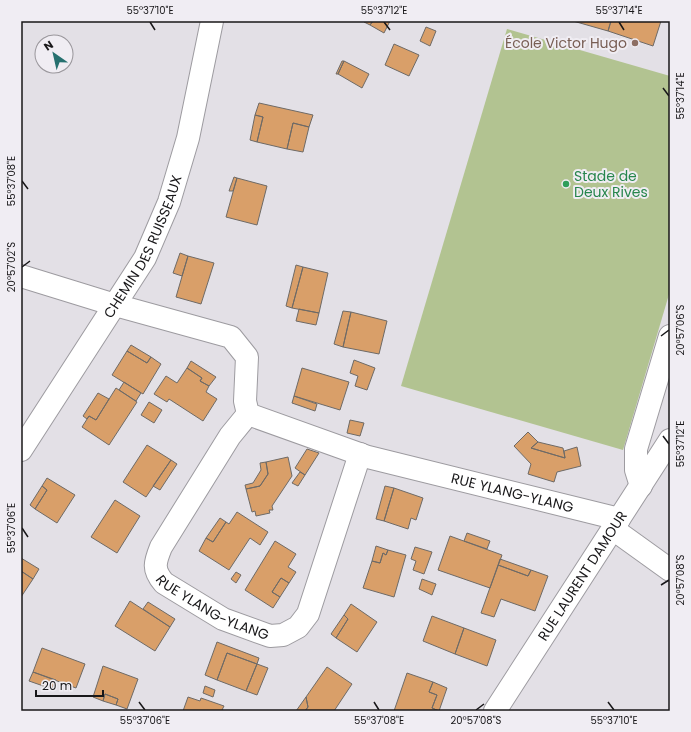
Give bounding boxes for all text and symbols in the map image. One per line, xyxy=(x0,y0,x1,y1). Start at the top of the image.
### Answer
text: 55°37'10"E xyxy=(126,3,174,18)
text: 55°37'12"E xyxy=(361,3,407,18)
text: 55°37'14"E xyxy=(595,3,643,18)
place label: École Victor Hugo xyxy=(505,33,627,53)
north arrow xyxy=(34,34,74,74)
text: N xyxy=(41,37,56,55)
marker: École Victor Hugo xyxy=(630,38,640,48)
text: 55°37'14"E xyxy=(673,72,688,120)
text: 55°37'08"E xyxy=(4,156,19,206)
place label: Stade de Deux Rives xyxy=(574,166,648,202)
street label: CHEMIN DES RUISSEAUX xyxy=(99,172,187,322)
marker: Stade de Deux Rives xyxy=(561,179,571,189)
text: 20°57'02"S xyxy=(4,242,19,292)
text: 20°57'06"S xyxy=(673,304,688,355)
text: 55°37'12"E xyxy=(673,421,688,467)
street label: RUE YLANG-YLANG xyxy=(449,468,576,517)
text: 55°37'06"E xyxy=(4,503,19,553)
street label: RUE LAURENT DAMOUR xyxy=(533,507,632,645)
text: 20°57'08"S xyxy=(673,554,688,605)
street label: RUE YLANG-YLANG xyxy=(151,571,272,645)
scale bar xyxy=(36,672,103,698)
text: 20 m xyxy=(42,677,72,694)
text: 55°37'06"E xyxy=(120,713,170,728)
text: 55°37'08"E xyxy=(354,713,404,728)
text: 20°57'08"S xyxy=(451,713,502,728)
text: 55°37'10"E xyxy=(590,713,638,728)

